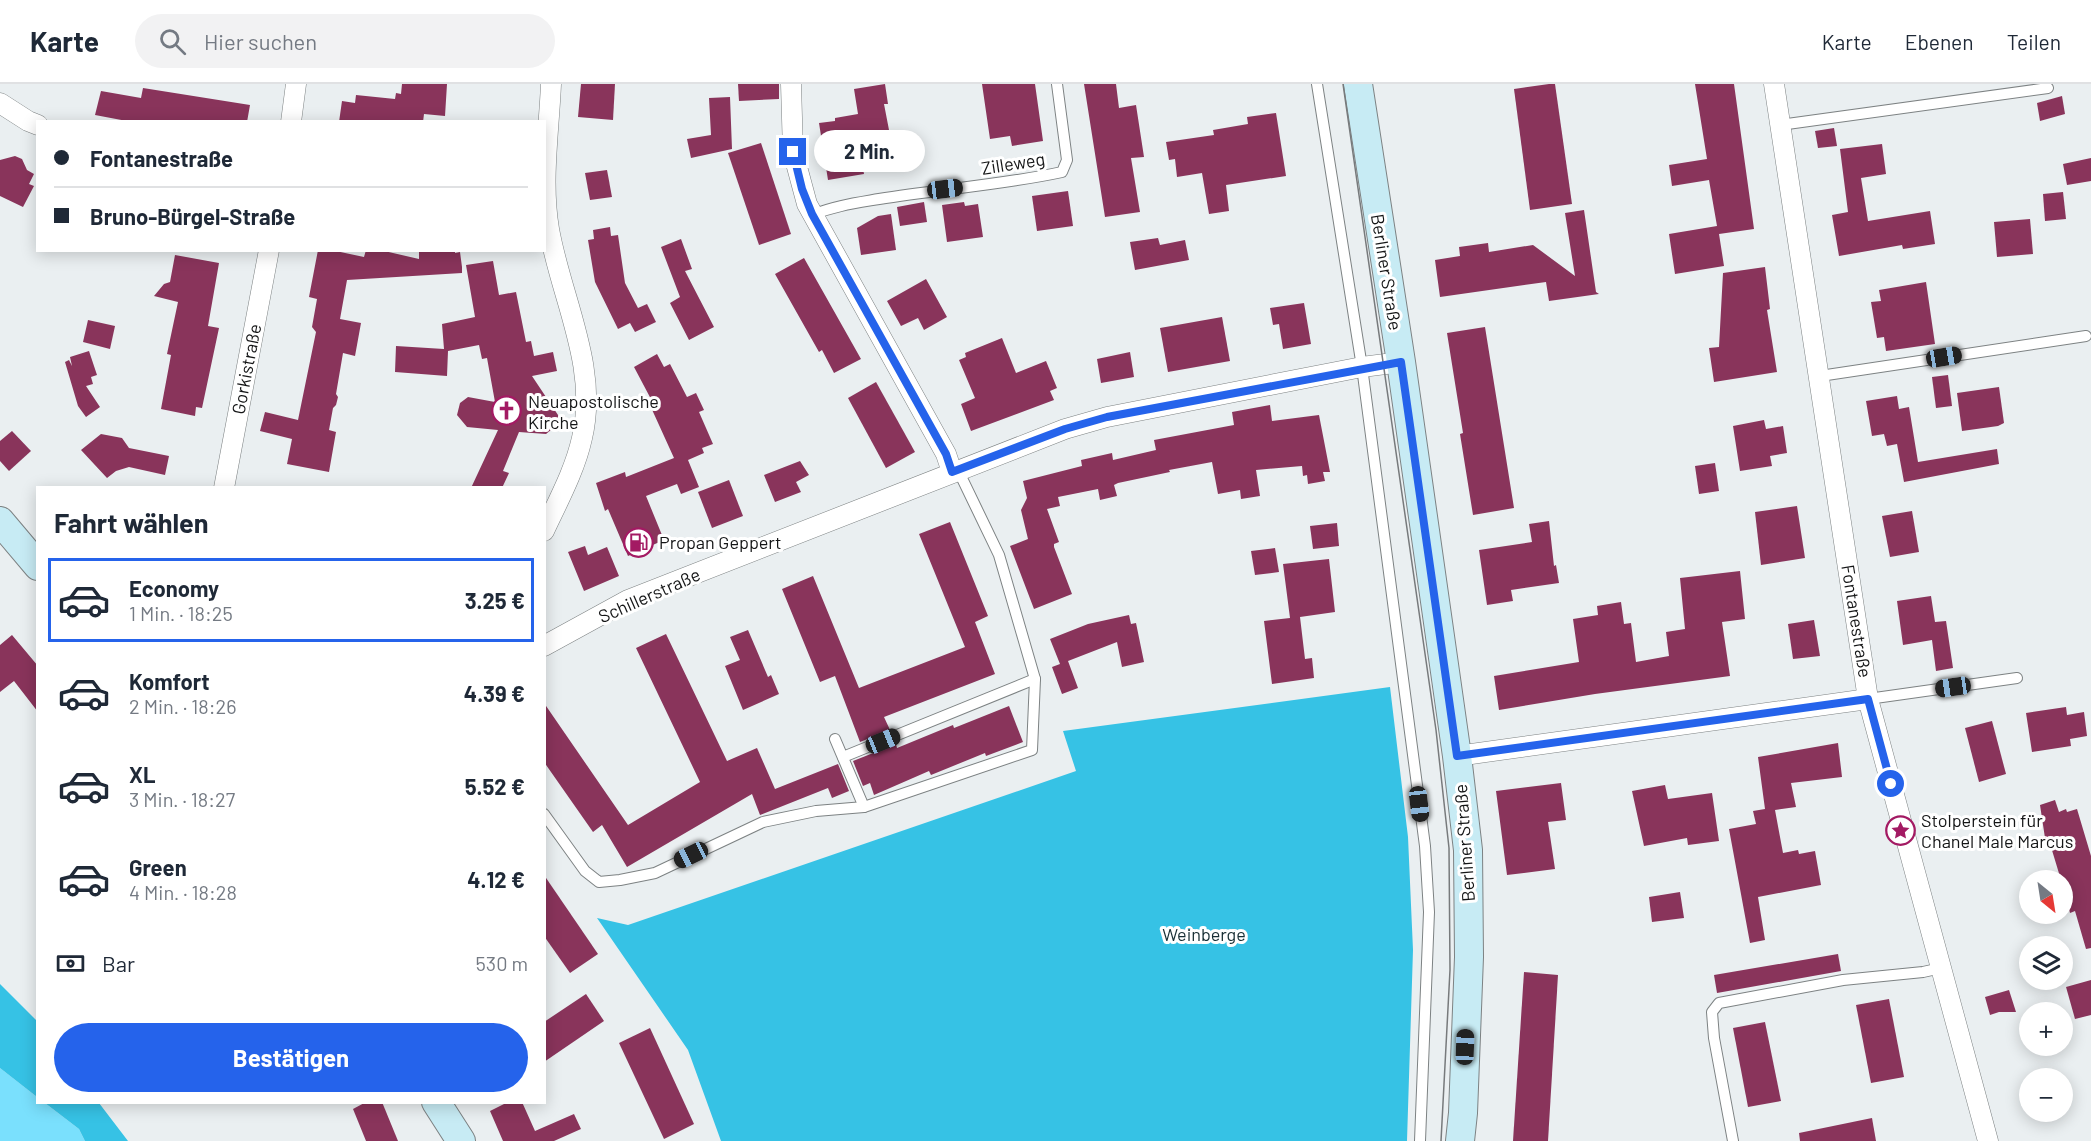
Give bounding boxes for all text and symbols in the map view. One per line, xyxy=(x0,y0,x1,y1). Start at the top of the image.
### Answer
search box xyxy=(135,14,555,68)
text: Karte xyxy=(30,24,99,58)
icon: search xyxy=(156,25,189,58)
text: Hier suchen xyxy=(204,28,317,54)
text: Karte xyxy=(1822,29,1872,54)
text: Ebenen xyxy=(1905,29,1974,54)
text: Teilen xyxy=(2007,29,2061,54)
callout: 2 Min. xyxy=(814,131,925,173)
route end xyxy=(779,138,806,165)
text: 2 Min. xyxy=(844,139,895,163)
text: Fontanestraße xyxy=(90,145,233,171)
street label: Zilleweg xyxy=(980,147,1046,179)
car xyxy=(926,178,964,200)
text: Bruno-Bürgel-Straße xyxy=(90,203,295,229)
street label: Berliner Straße xyxy=(1367,212,1407,332)
street label: Gorkistraße xyxy=(226,322,266,416)
car xyxy=(1925,345,1963,369)
place label: Neuapostolische Kirche xyxy=(528,390,659,433)
church icon: Neuapostolische Kirche xyxy=(491,395,523,427)
text: Fahrt wählen xyxy=(54,506,209,538)
fuel station icon: Propan Geppert xyxy=(622,526,654,558)
place label: Propan Geppert xyxy=(659,531,782,553)
street label: Schillerstraße xyxy=(595,563,703,627)
street label: Fontanestraße xyxy=(1837,563,1877,679)
icon: car xyxy=(57,573,111,627)
text: Economy xyxy=(129,575,219,601)
text: 3.25 € xyxy=(465,587,525,613)
text: 1 Min. · 18:25 xyxy=(129,601,233,625)
icon: car xyxy=(57,666,111,720)
text: Komfort xyxy=(129,668,210,694)
car xyxy=(1934,676,1972,698)
text: 4.39 € xyxy=(464,680,525,706)
text: 2 Min. · 18:26 xyxy=(129,694,236,718)
car xyxy=(863,726,903,756)
icon: car xyxy=(57,759,111,813)
text: XL xyxy=(129,761,155,787)
route start xyxy=(1877,770,1904,797)
text: 5.52 € xyxy=(465,773,525,799)
street label: Berliner Straße xyxy=(1449,783,1479,903)
car xyxy=(1408,785,1430,823)
text: 3 Min. · 18:27 xyxy=(129,787,235,811)
place label: Stolperstein für Chanel Male Marcus xyxy=(1921,809,2073,852)
place icon: Stolperstein für Chanel Male Marcus xyxy=(1884,814,1916,846)
car xyxy=(671,839,711,871)
icon: car xyxy=(57,852,111,906)
text: Green xyxy=(129,854,187,880)
text: 4.12 € xyxy=(467,866,525,892)
north arrow xyxy=(2019,870,2073,924)
map controls xyxy=(2019,870,2073,1122)
text: 4 Min. · 18:28 xyxy=(129,880,237,904)
park label: Weinberge xyxy=(1162,923,1246,945)
button: layers xyxy=(2019,936,2073,990)
icon: cash xyxy=(54,947,87,980)
text: Bar xyxy=(102,950,135,976)
text: 530 m xyxy=(476,951,528,975)
button: + xyxy=(2019,1002,2073,1056)
button: Bestätigen xyxy=(54,1023,528,1092)
car xyxy=(1455,1029,1475,1065)
button: − xyxy=(2019,1068,2073,1122)

